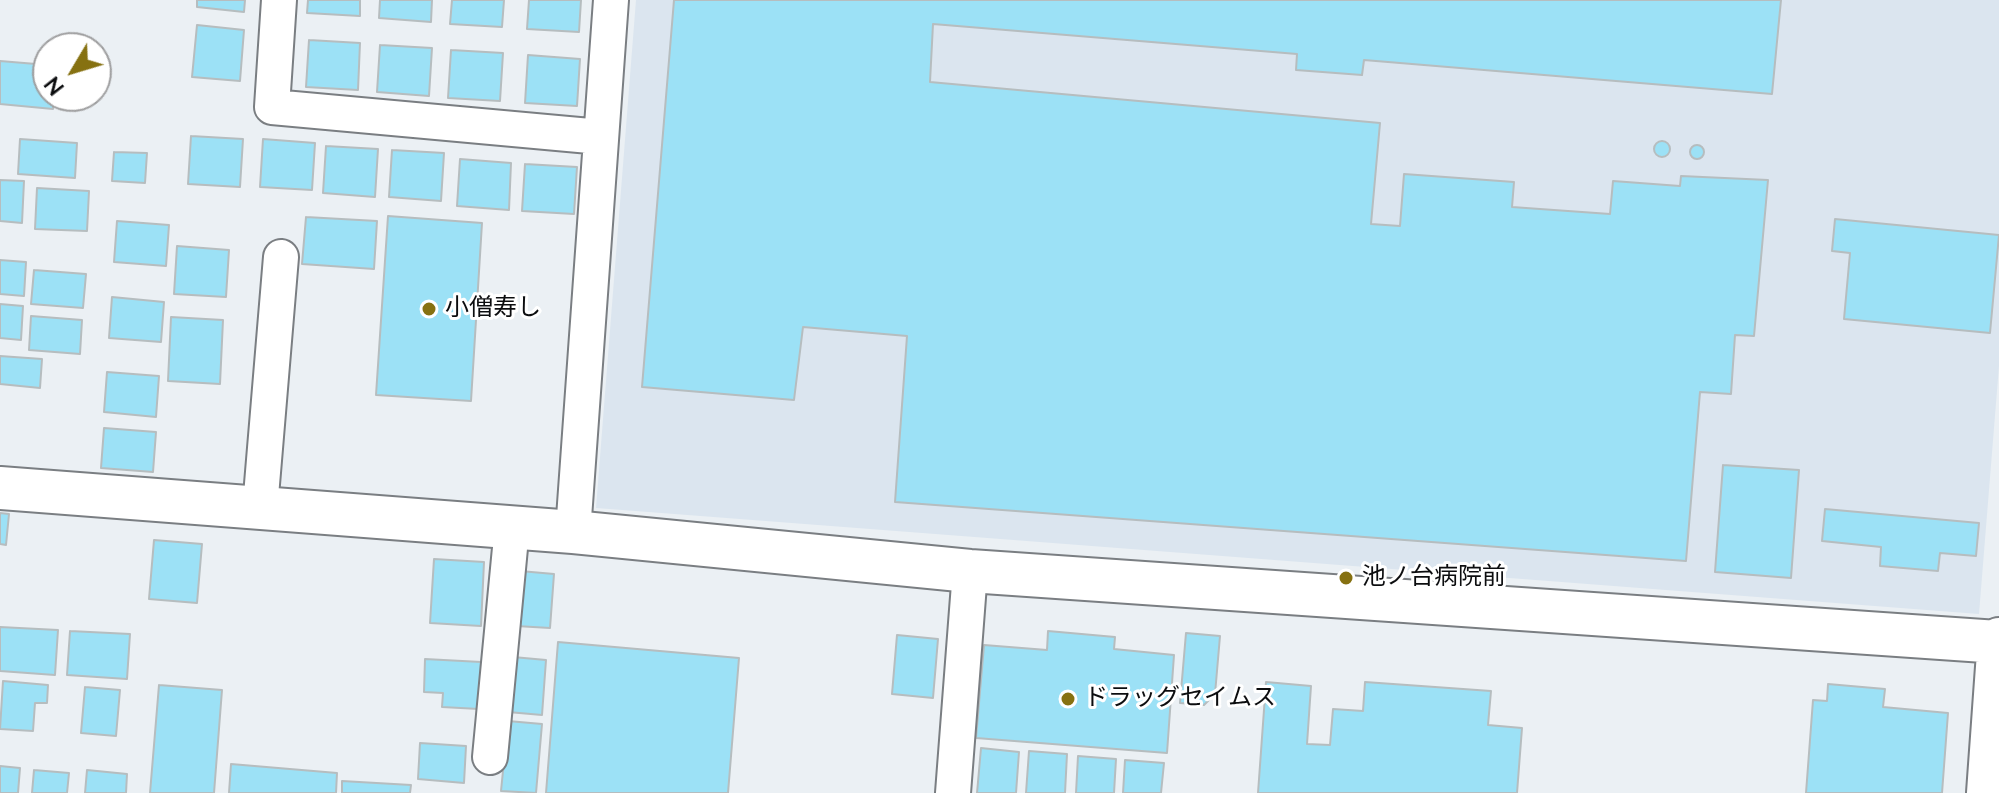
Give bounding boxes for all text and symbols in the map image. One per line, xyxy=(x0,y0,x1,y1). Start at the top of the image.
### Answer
north arrow xyxy=(32,32,112,112)
text: N xyxy=(38,70,72,101)
place label: 小僧寿し xyxy=(445,295,541,323)
marker: 小僧寿し xyxy=(420,300,438,318)
place label: 池ノ台病院前 xyxy=(1362,564,1506,592)
marker: 池ノ台病院前 xyxy=(1337,569,1355,587)
place label: ドラッグセイムス xyxy=(1084,685,1276,713)
marker: ドラッグセイムス xyxy=(1059,690,1077,708)

